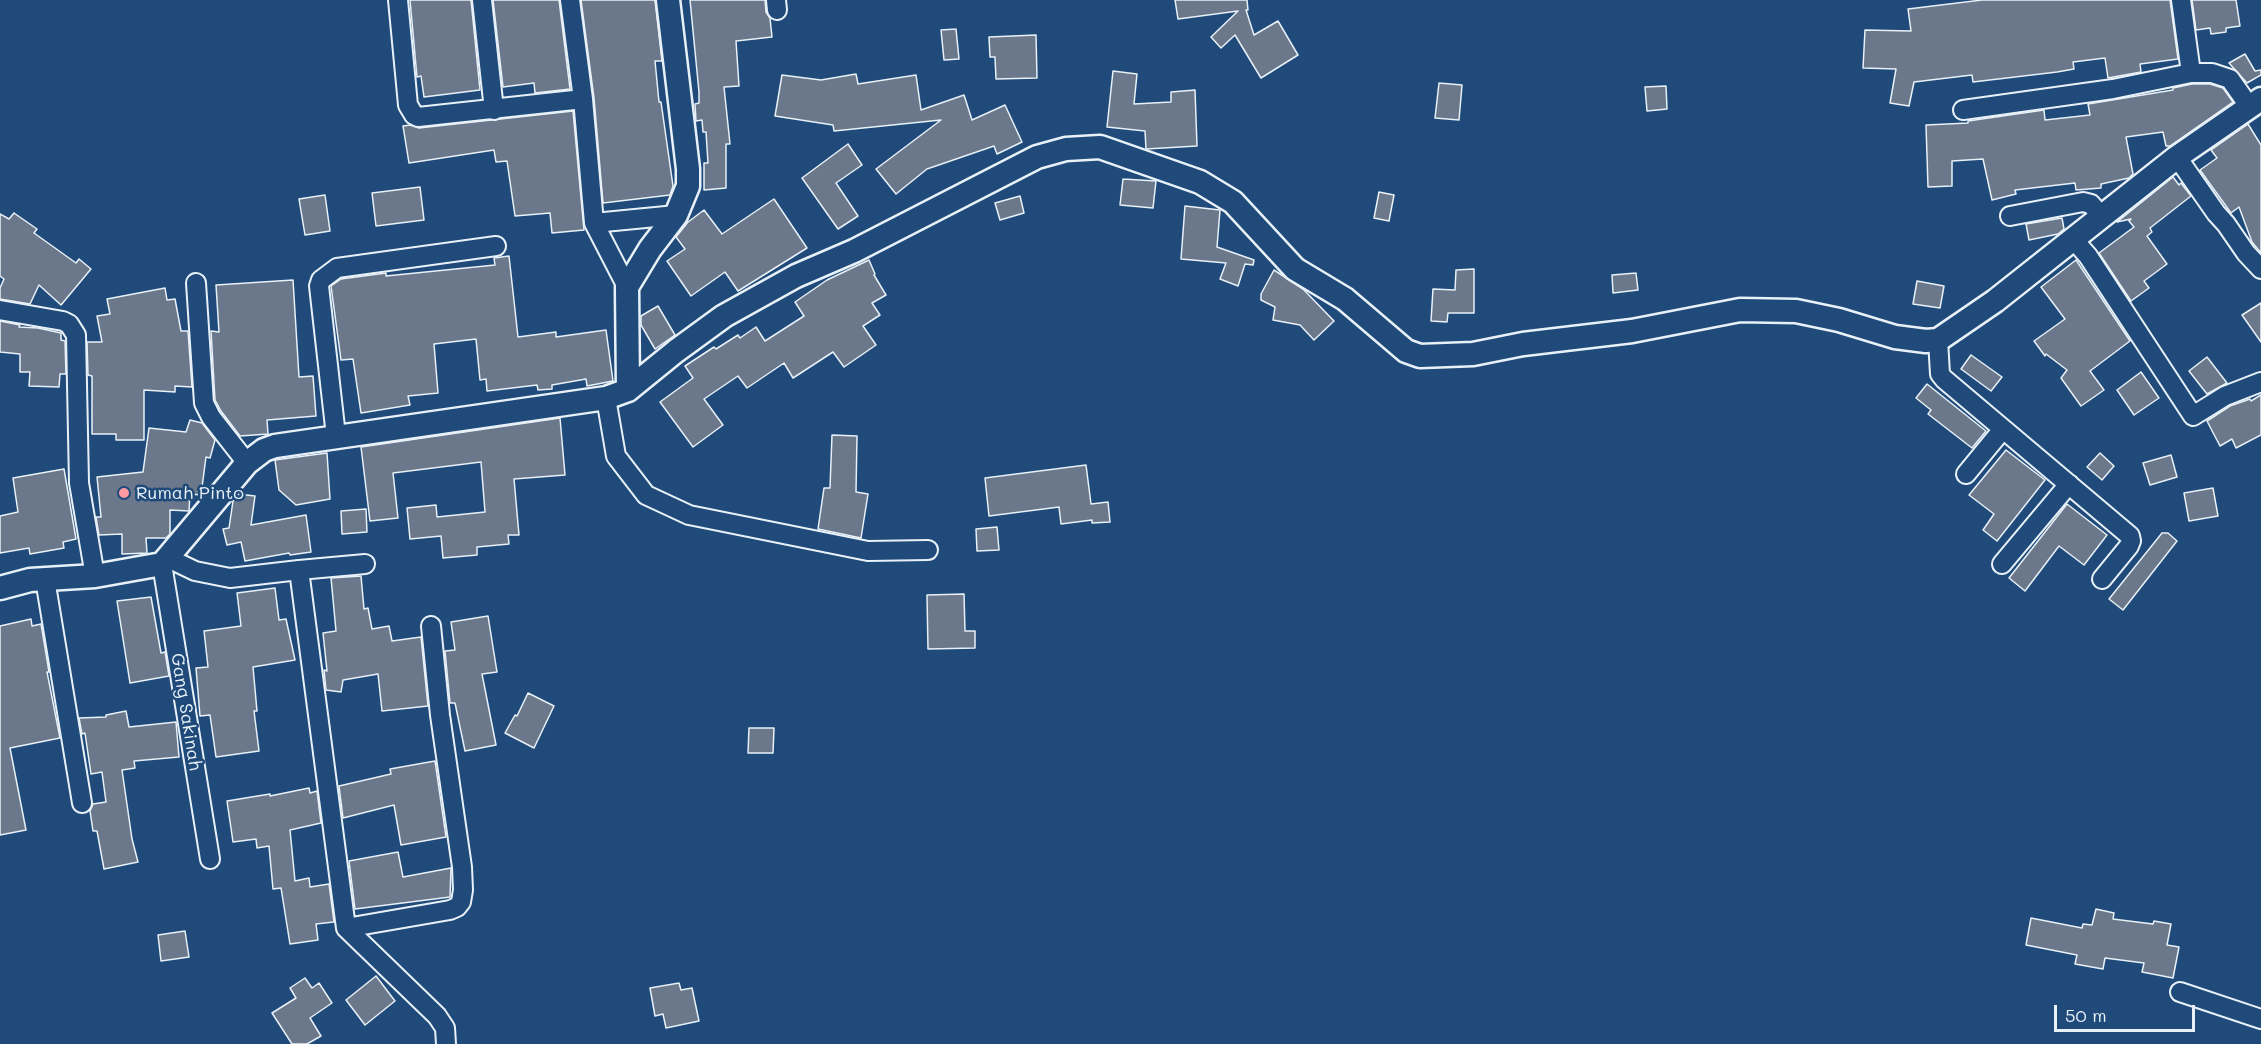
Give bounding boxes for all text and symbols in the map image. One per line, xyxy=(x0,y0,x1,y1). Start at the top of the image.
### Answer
place label: Rumah Pinto xyxy=(136,482,244,504)
marker: Rumah Pinto xyxy=(117,486,131,500)
street label: Gang Sakinah xyxy=(166,652,206,772)
scale bar xyxy=(2057,993,2198,1031)
text: 50 m xyxy=(2065,1003,2107,1027)

